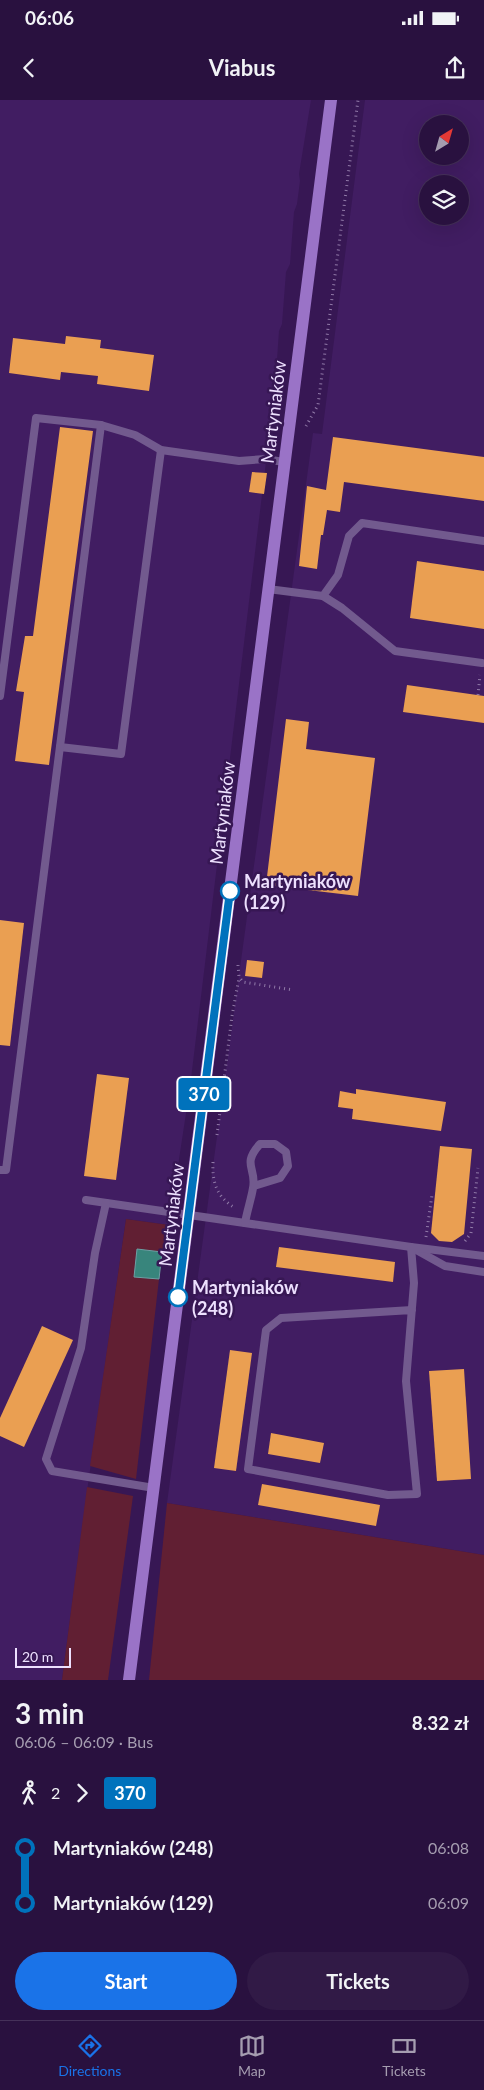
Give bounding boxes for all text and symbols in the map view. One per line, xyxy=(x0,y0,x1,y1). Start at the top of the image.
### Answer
text: 06:06 xyxy=(25,6,74,29)
icon: back xyxy=(15,54,43,82)
text: Viabus xyxy=(209,54,275,81)
icon: share xyxy=(441,54,469,82)
north arrow xyxy=(419,115,469,165)
map controls xyxy=(419,115,469,225)
button: layers xyxy=(419,175,469,225)
street label: Martyniaków xyxy=(256,359,290,465)
street label: Martyniaków xyxy=(205,760,239,866)
place label: Martyniaków (129) xyxy=(244,870,351,913)
marker: Martyniaków (129) xyxy=(220,881,240,901)
line badge: 370 xyxy=(175,1078,233,1110)
text: 370 xyxy=(188,1083,220,1105)
street label: Martyniaków xyxy=(154,1162,188,1268)
place label: Martyniaków (248) xyxy=(192,1276,299,1319)
marker: Martyniaków (248) xyxy=(168,1287,188,1307)
scale bar xyxy=(15,1645,71,1668)
text: 20 m xyxy=(22,1648,53,1665)
text: 3 min xyxy=(15,1696,84,1730)
text: 8.32 zł xyxy=(412,1711,469,1734)
text: 06:06 – 06:09 · Bus xyxy=(15,1732,153,1751)
icon: walk xyxy=(15,1779,43,1807)
icon: forward xyxy=(68,1779,96,1807)
text: 370 xyxy=(114,1782,146,1804)
text: 2 xyxy=(51,1783,60,1802)
text: Martyniaków (248) xyxy=(53,1836,213,1859)
text: 06:08 xyxy=(428,1838,469,1857)
text: Martyniaków (129) xyxy=(53,1891,213,1914)
text: 06:09 xyxy=(428,1893,469,1912)
button: Start xyxy=(15,1952,237,2010)
button: Tickets xyxy=(247,1952,469,2010)
tab: Directions xyxy=(58,2032,121,2079)
tab: Map xyxy=(238,2032,266,2079)
tab: Tickets xyxy=(382,2032,426,2079)

